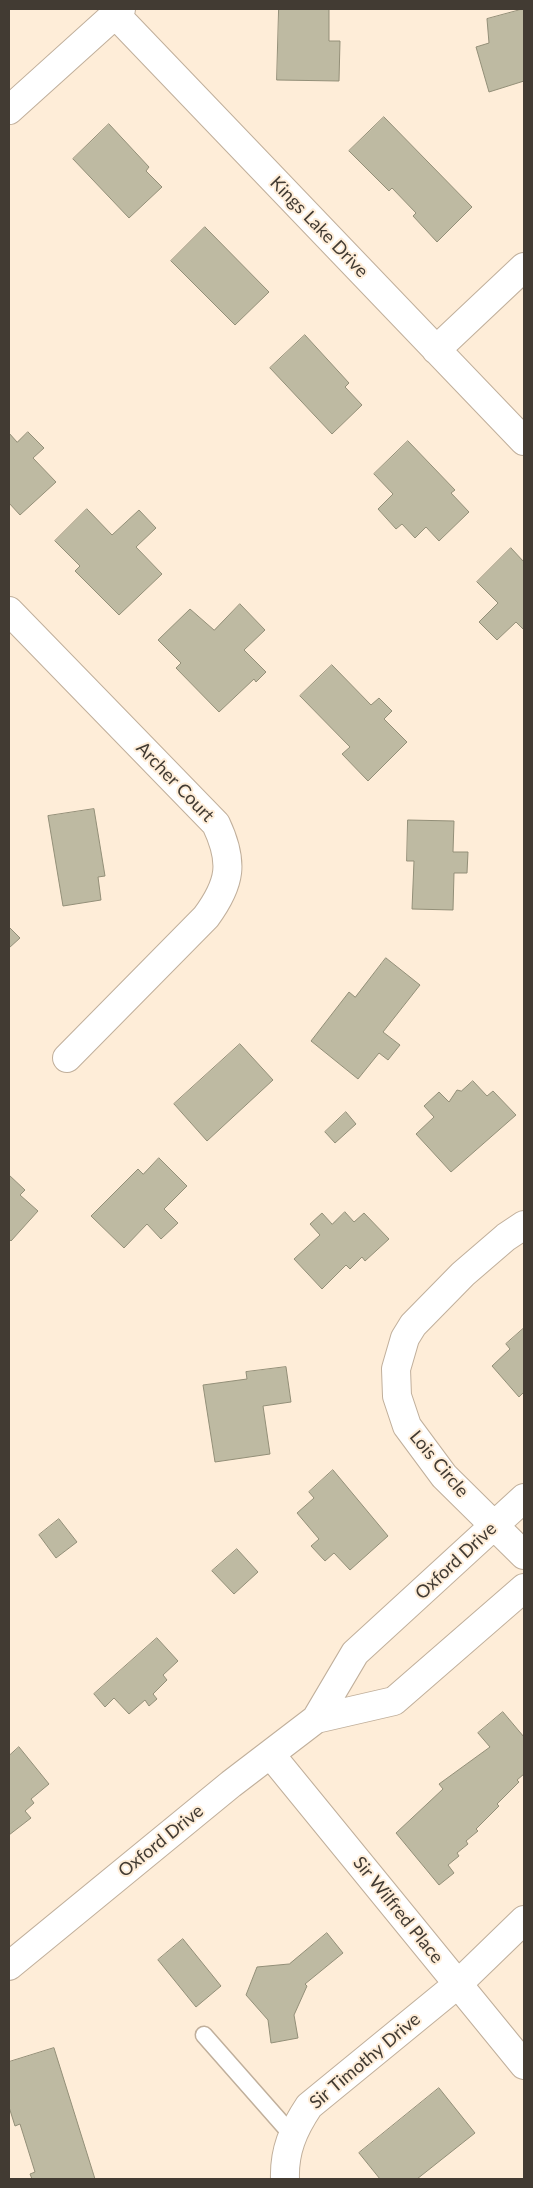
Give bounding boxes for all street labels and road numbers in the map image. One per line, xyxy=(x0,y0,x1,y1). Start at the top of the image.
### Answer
street label: Kings Lake Drive xyxy=(265,172,373,282)
street label: Archer Court xyxy=(132,738,218,826)
street label: Lois Circle xyxy=(405,1426,473,1502)
street label: Oxford Drive xyxy=(411,1518,501,1604)
street label: Oxford Drive xyxy=(114,1800,208,1882)
street label: Sir Wilfred Place xyxy=(348,1852,448,1968)
street label: Sir Timothy Drive xyxy=(305,2008,425,2114)

